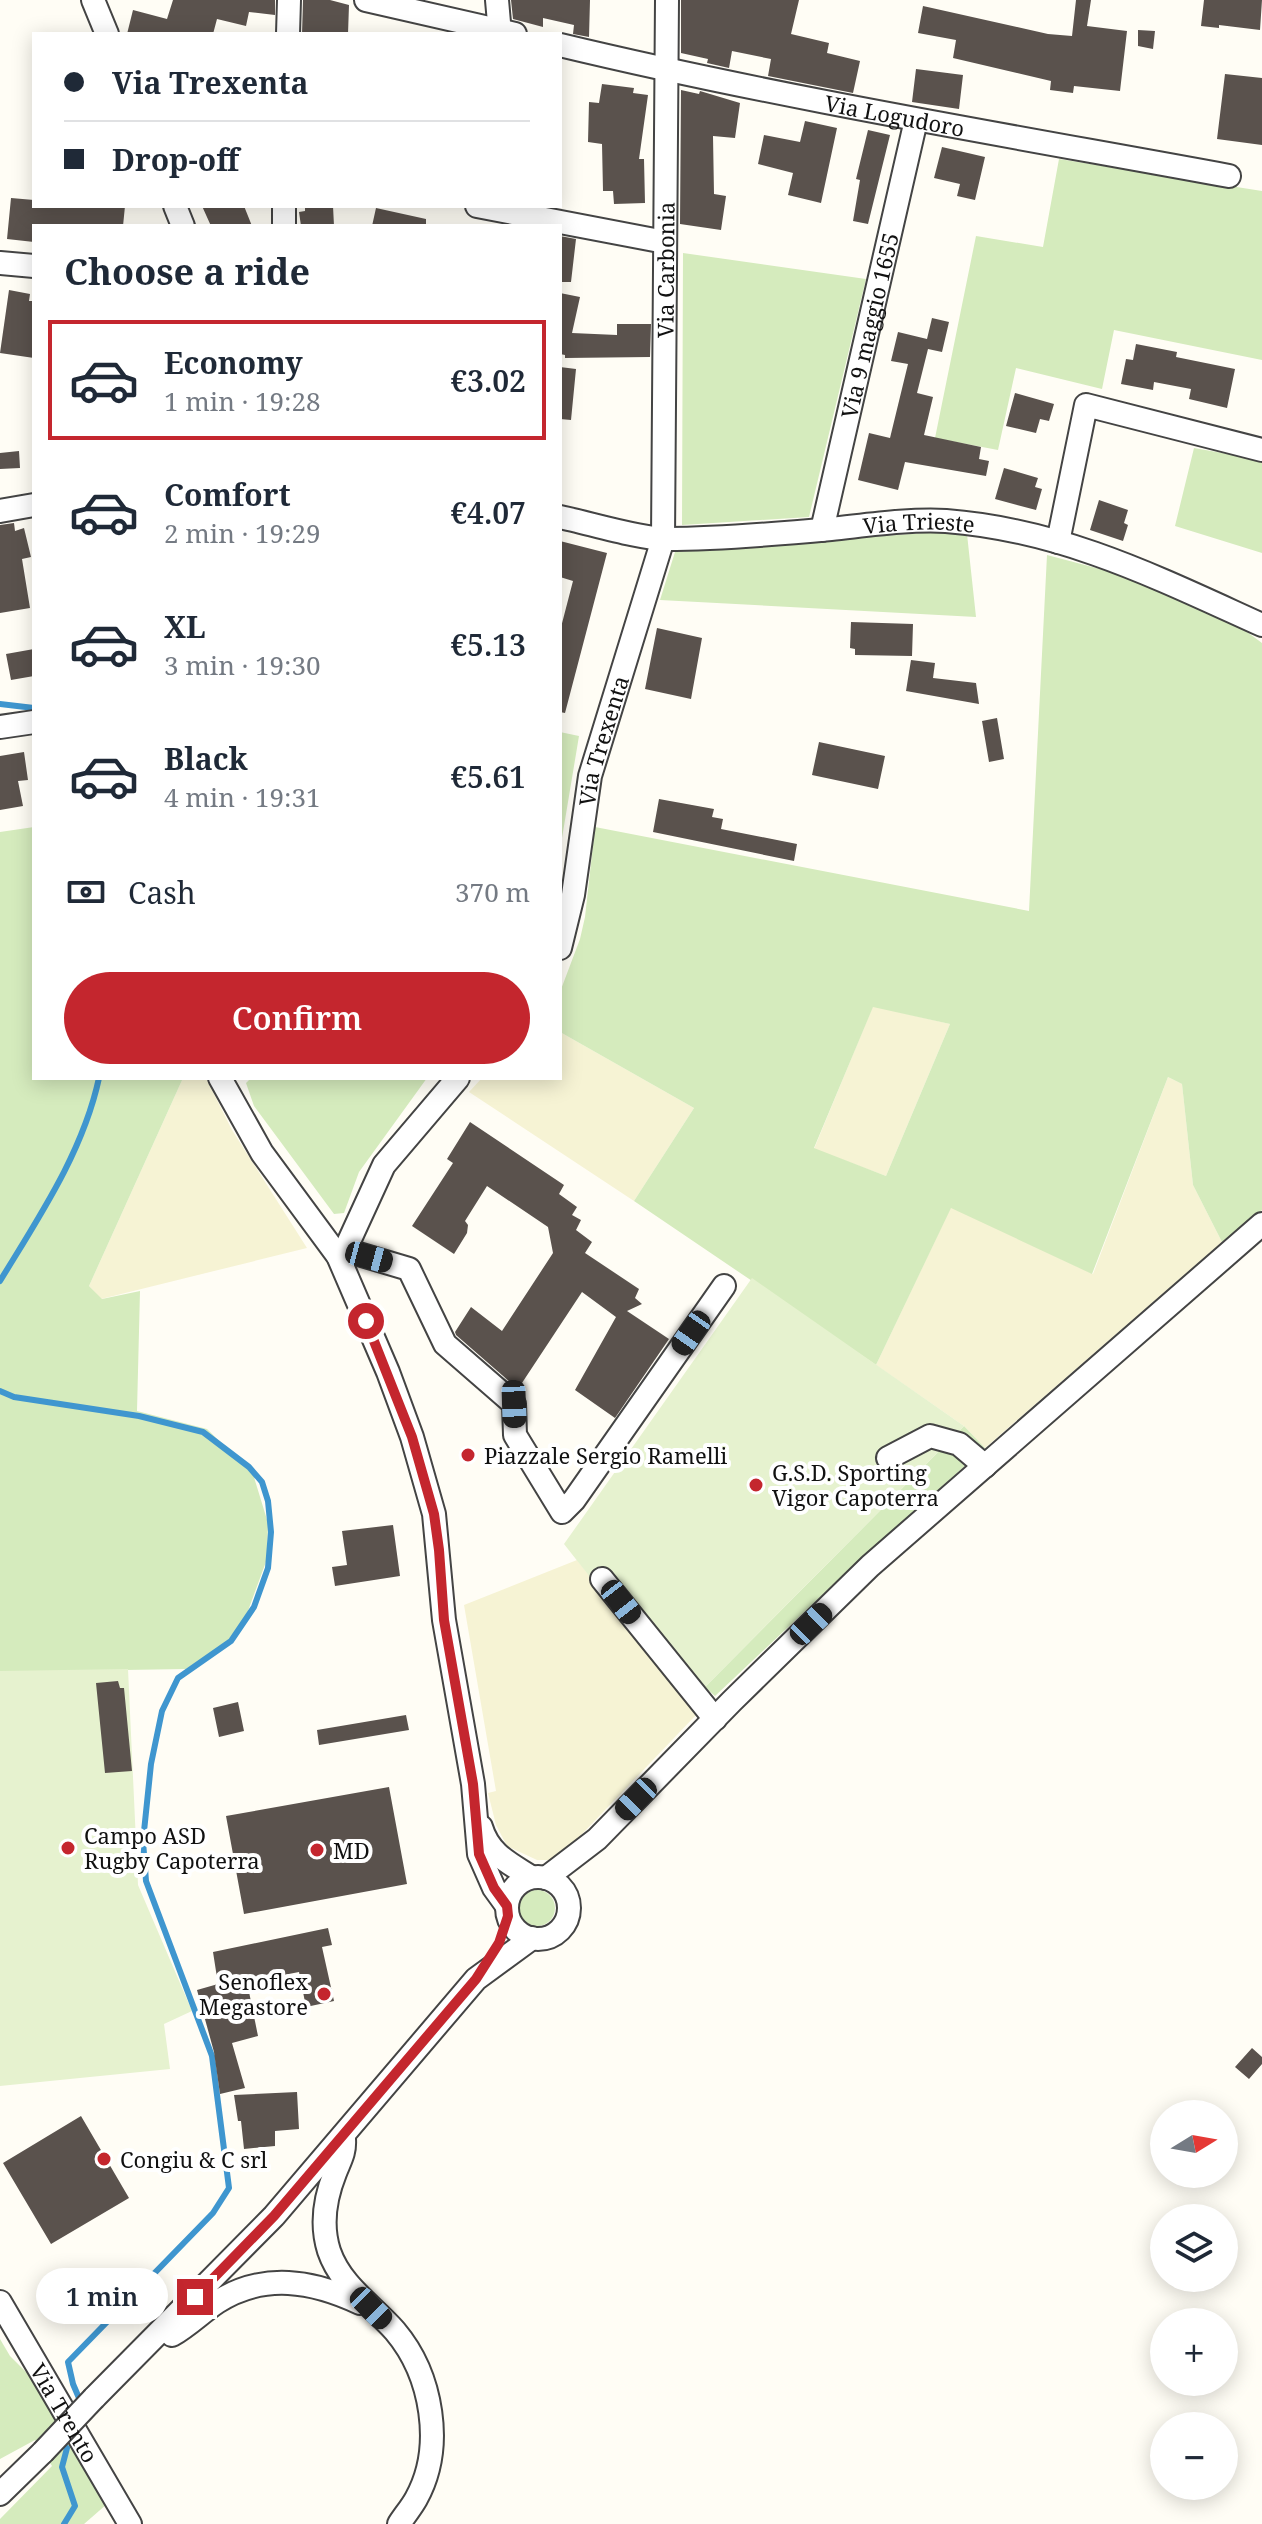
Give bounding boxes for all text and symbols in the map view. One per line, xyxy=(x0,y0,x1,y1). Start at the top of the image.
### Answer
text: Via Trexenta xyxy=(112,62,308,103)
street label: Via Logudoro xyxy=(822,87,967,143)
text: Drop-off xyxy=(112,139,239,180)
street label: Via Carbonia xyxy=(649,202,681,338)
street label: Via 9 maggio 1655 xyxy=(833,230,905,421)
text: Choose a ride xyxy=(64,247,310,296)
text: Economy xyxy=(164,342,303,383)
icon: car xyxy=(68,344,140,416)
text: €3.02 xyxy=(450,360,526,401)
text: 1 min · 19:28 xyxy=(164,383,321,419)
text: Comfort xyxy=(164,474,291,515)
icon: car xyxy=(68,476,140,548)
text: €4.07 xyxy=(450,492,526,533)
street label: Via Trieste xyxy=(861,506,977,540)
text: 2 min · 19:29 xyxy=(164,515,321,551)
text: XL xyxy=(164,606,206,647)
icon: car xyxy=(68,608,140,680)
text: €5.13 xyxy=(450,624,526,665)
text: 3 min · 19:30 xyxy=(164,647,321,683)
street label: Via Trexenta xyxy=(571,672,635,808)
text: Black xyxy=(164,738,248,779)
icon: car xyxy=(68,740,140,812)
text: €5.61 xyxy=(450,756,526,797)
text: 4 min · 19:31 xyxy=(164,779,321,815)
icon: cash xyxy=(64,870,108,914)
text: Cash xyxy=(128,872,196,913)
text: 370 m xyxy=(455,874,530,910)
button: Confirm xyxy=(64,972,530,1064)
car xyxy=(343,1239,395,1275)
route start xyxy=(348,1303,384,1339)
car xyxy=(667,1306,715,1360)
car xyxy=(501,1380,527,1428)
place label: Piazzale Sergio Ramelli xyxy=(484,1440,727,1470)
marker: Piazzale Sergio Ramelli xyxy=(459,1446,477,1464)
place label: G.S.D. Sporting Vigor Capoterra xyxy=(772,1457,939,1512)
marker: G.S.D. Sporting Vigor Capoterra xyxy=(747,1476,765,1494)
car xyxy=(597,1576,645,1628)
car xyxy=(785,1599,837,1649)
car xyxy=(611,1773,661,1825)
place label: Campo ASD Rugby Capoterra xyxy=(84,1820,260,1875)
place label: MD xyxy=(333,1835,370,1865)
marker: Campo ASD Rugby Capoterra xyxy=(59,1839,77,1857)
marker: MD xyxy=(308,1841,326,1859)
place label: Senoflex Megastore xyxy=(199,1966,308,2021)
marker: Senoflex Megastore xyxy=(315,1985,333,2003)
north arrow xyxy=(1150,2100,1238,2188)
map controls xyxy=(1150,2100,1238,2500)
place label: Congiu & C srl xyxy=(120,2144,268,2174)
marker: Congiu & C srl xyxy=(95,2150,113,2168)
button: layers xyxy=(1150,2204,1238,2292)
callout: 1 min xyxy=(35,2269,167,2325)
text: 1 min xyxy=(66,2278,138,2314)
route end xyxy=(177,2279,213,2315)
car xyxy=(346,2283,396,2333)
button: + xyxy=(1150,2308,1238,2396)
street label: Via Trento xyxy=(24,2357,106,2468)
button: − xyxy=(1150,2412,1238,2500)

